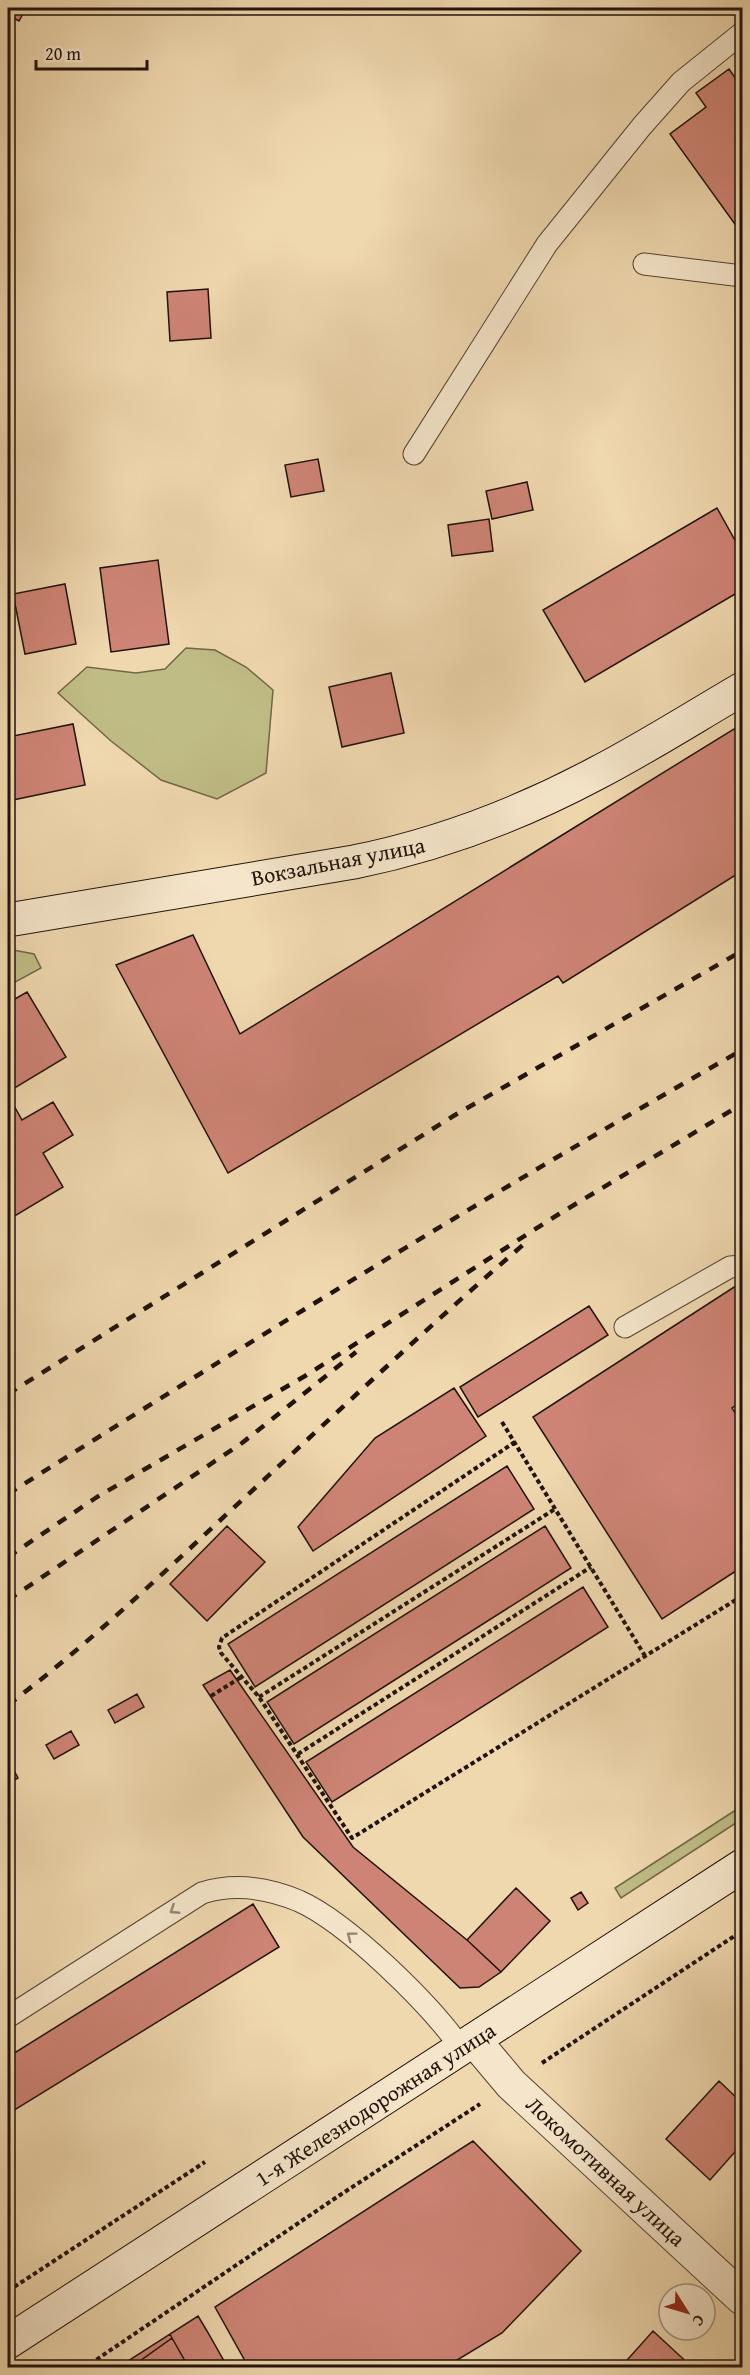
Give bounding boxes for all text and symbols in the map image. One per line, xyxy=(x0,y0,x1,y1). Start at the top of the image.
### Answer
scale bar xyxy=(36,33,147,71)
text: 20 m xyxy=(45,40,81,67)
street label: Вокзальная улица xyxy=(248,828,428,894)
one-way arrow xyxy=(170,1903,181,1914)
one-way arrow xyxy=(346,1932,357,1943)
street label: 1-я Железнодорожная улица xyxy=(248,2014,502,2194)
street label: Локомотивная улица xyxy=(519,2088,693,2254)
north arrow xyxy=(657,2282,717,2342)
text: С xyxy=(687,2310,711,2332)

